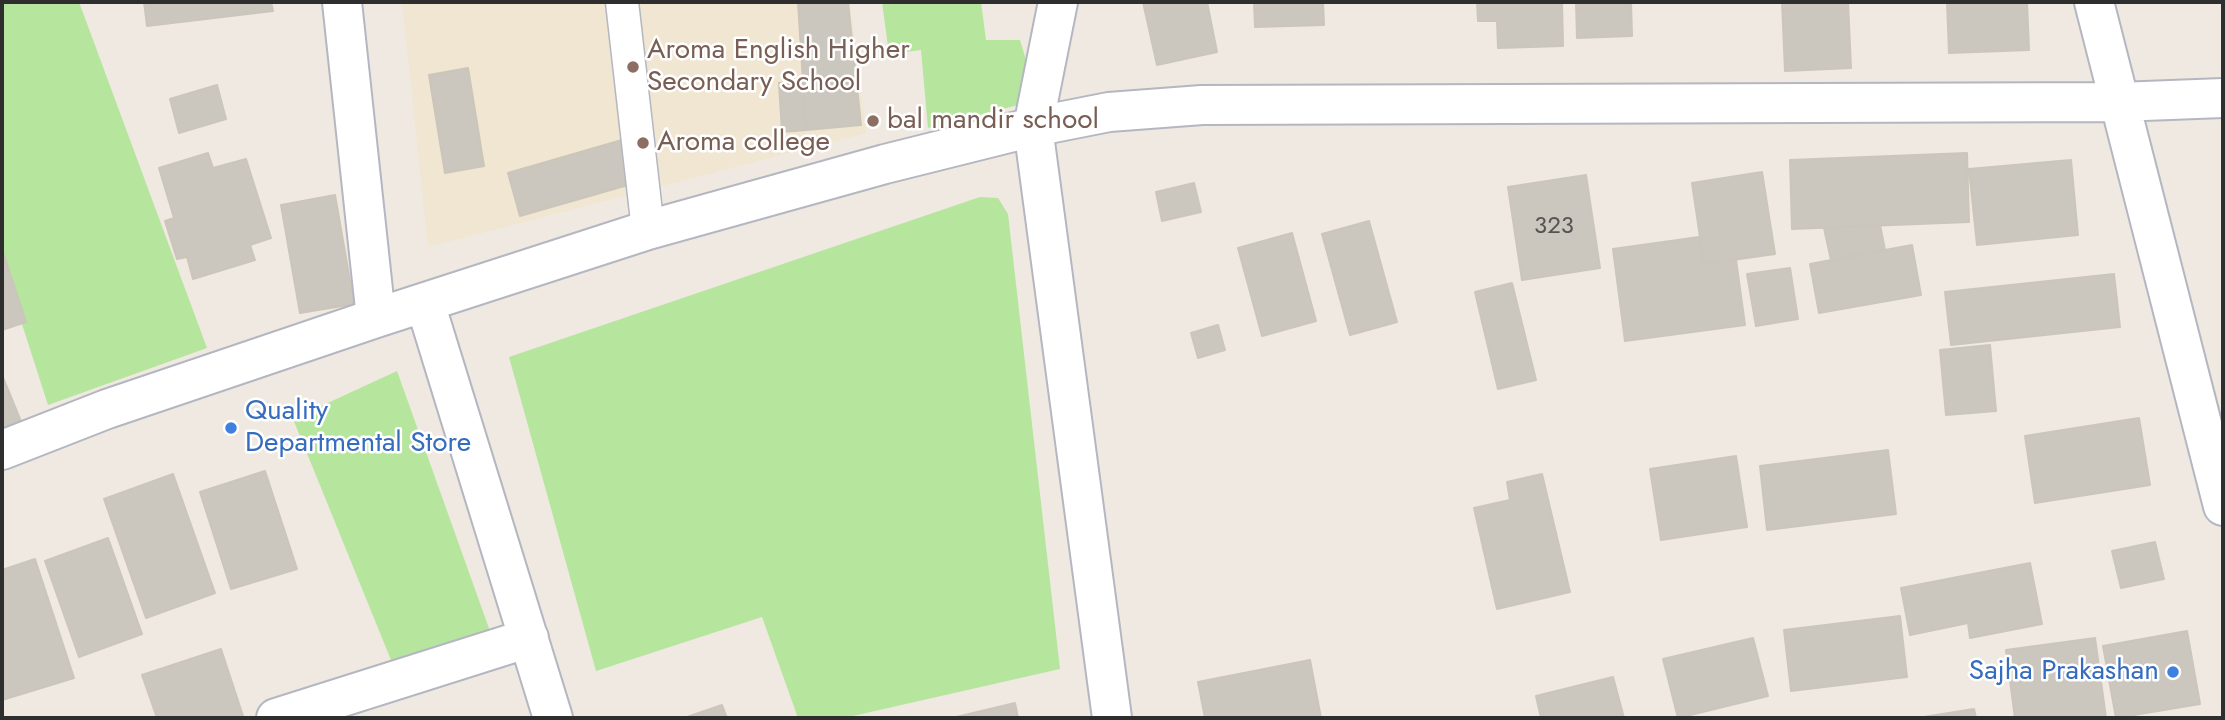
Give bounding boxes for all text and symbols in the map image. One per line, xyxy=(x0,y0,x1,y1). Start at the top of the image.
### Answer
place label: Aroma English Higher Secondary School xyxy=(647,34,910,100)
marker: Aroma English Higher Secondary School xyxy=(625,59,641,75)
place label: bal mandir school xyxy=(887,104,1099,138)
marker: bal mandir school xyxy=(865,113,881,129)
place label: Aroma college xyxy=(657,126,830,160)
marker: Aroma college xyxy=(635,135,651,151)
house number: 323 xyxy=(1534,213,1574,241)
place label: Quality Departmental Store xyxy=(245,395,471,461)
marker: Quality Departmental Store xyxy=(223,420,239,436)
place label: Sajha Prakashan xyxy=(1969,655,2159,689)
marker: Sajha Prakashan xyxy=(2165,664,2181,680)

